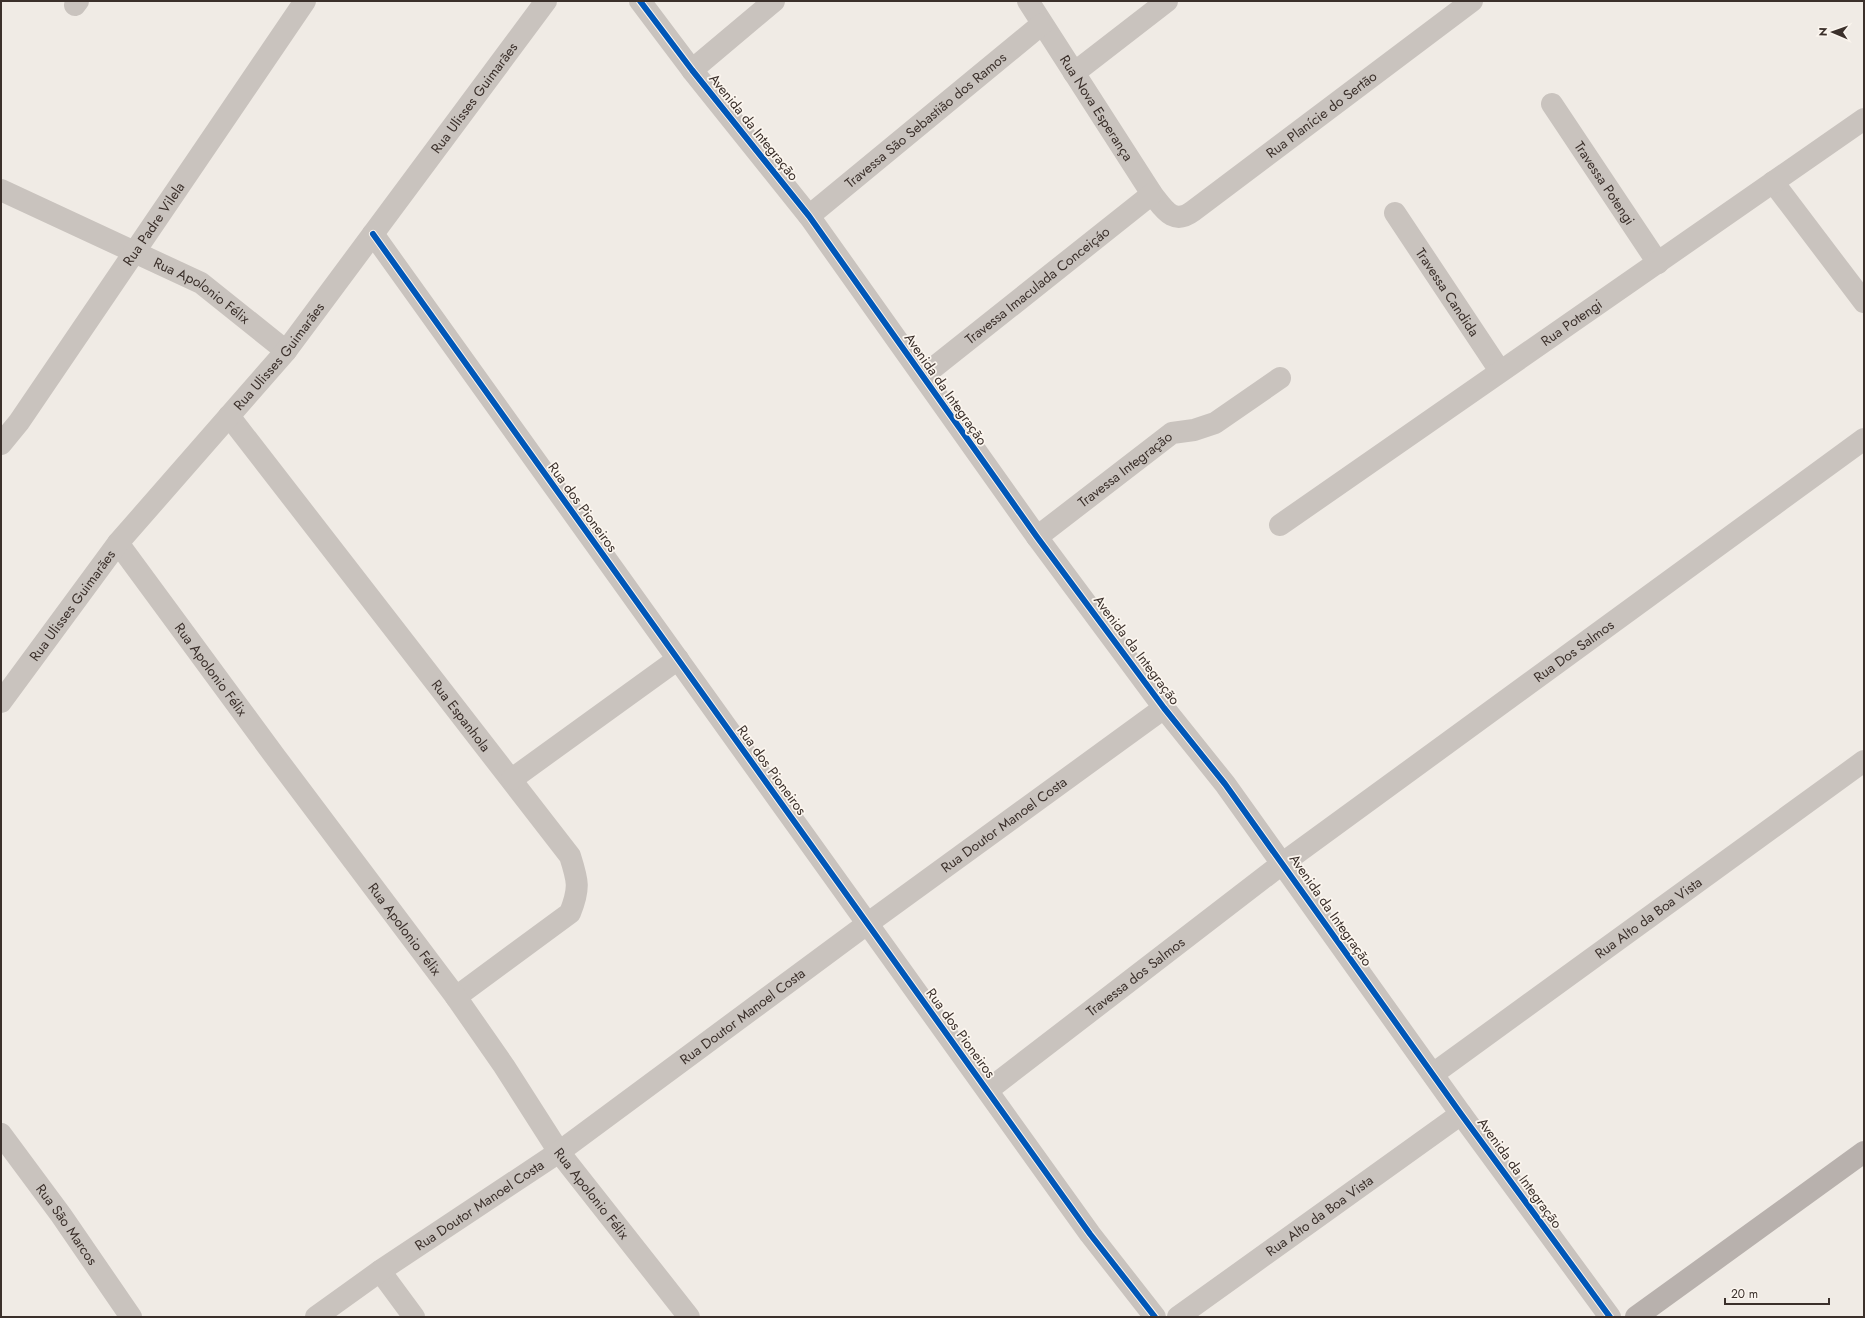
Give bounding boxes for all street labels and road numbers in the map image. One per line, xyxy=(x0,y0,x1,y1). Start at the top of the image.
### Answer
street label: Rua Ulisses Guimarães xyxy=(426,38,522,158)
street label: Travessa São Sebastião dos Ramos xyxy=(840,47,1011,193)
street label: Rua Nova Esperança xyxy=(1055,51,1138,165)
street label: Rua Planície do Sertão xyxy=(1262,66,1381,163)
street label: Avenida da Integração xyxy=(705,69,804,185)
street label: Travessa Potengi xyxy=(1570,137,1640,229)
street label: Rua Padre Vilela xyxy=(118,178,189,270)
street label: Travessa Imaculada Conceiçáo xyxy=(961,221,1114,349)
street label: Travessa Candida xyxy=(1411,244,1484,340)
street label: Rua Apolonio Félix xyxy=(150,252,254,328)
street label: Rua Potengi xyxy=(1537,294,1606,351)
street label: Rua Ulisses Guimarães xyxy=(229,298,329,414)
street label: Avenida da Integração xyxy=(900,329,992,449)
street label: Travessa Integração xyxy=(1074,426,1177,512)
street label: Rua dos Pioneiros xyxy=(544,458,623,556)
street label: Rua Ulisses Guimarães xyxy=(24,545,120,665)
street label: Avenida da Integração xyxy=(1089,591,1185,709)
street label: Rua Dos Salmos xyxy=(1529,615,1618,687)
street label: Rua Apolonio Félix xyxy=(170,619,252,720)
street label: Rua Espanhola xyxy=(427,675,496,756)
street label: Rua dos Pioneiros xyxy=(733,721,812,819)
street label: Rua Doutor Manoel Costa xyxy=(937,772,1071,877)
street label: Avenida da Integração xyxy=(1285,850,1377,970)
street label: Rua Alto da Boa Vista xyxy=(1591,872,1706,963)
street label: Rua Apolonio Félix xyxy=(363,879,446,980)
street label: Travessa dos Salmos xyxy=(1082,932,1189,1021)
street label: Rua Doutor Manoel Costa xyxy=(676,963,809,1069)
street label: Rua dos Pioneiros xyxy=(922,984,1001,1082)
street label: Avenida da Integração xyxy=(1473,1114,1567,1233)
street label: Rua Apolonio Félix xyxy=(549,1144,634,1244)
street label: Rua Doutor Manoel Costa xyxy=(411,1155,548,1255)
street label: Rua Alto da Boa Vista xyxy=(1262,1170,1377,1261)
street label: Rua São Marcos xyxy=(31,1180,103,1269)

